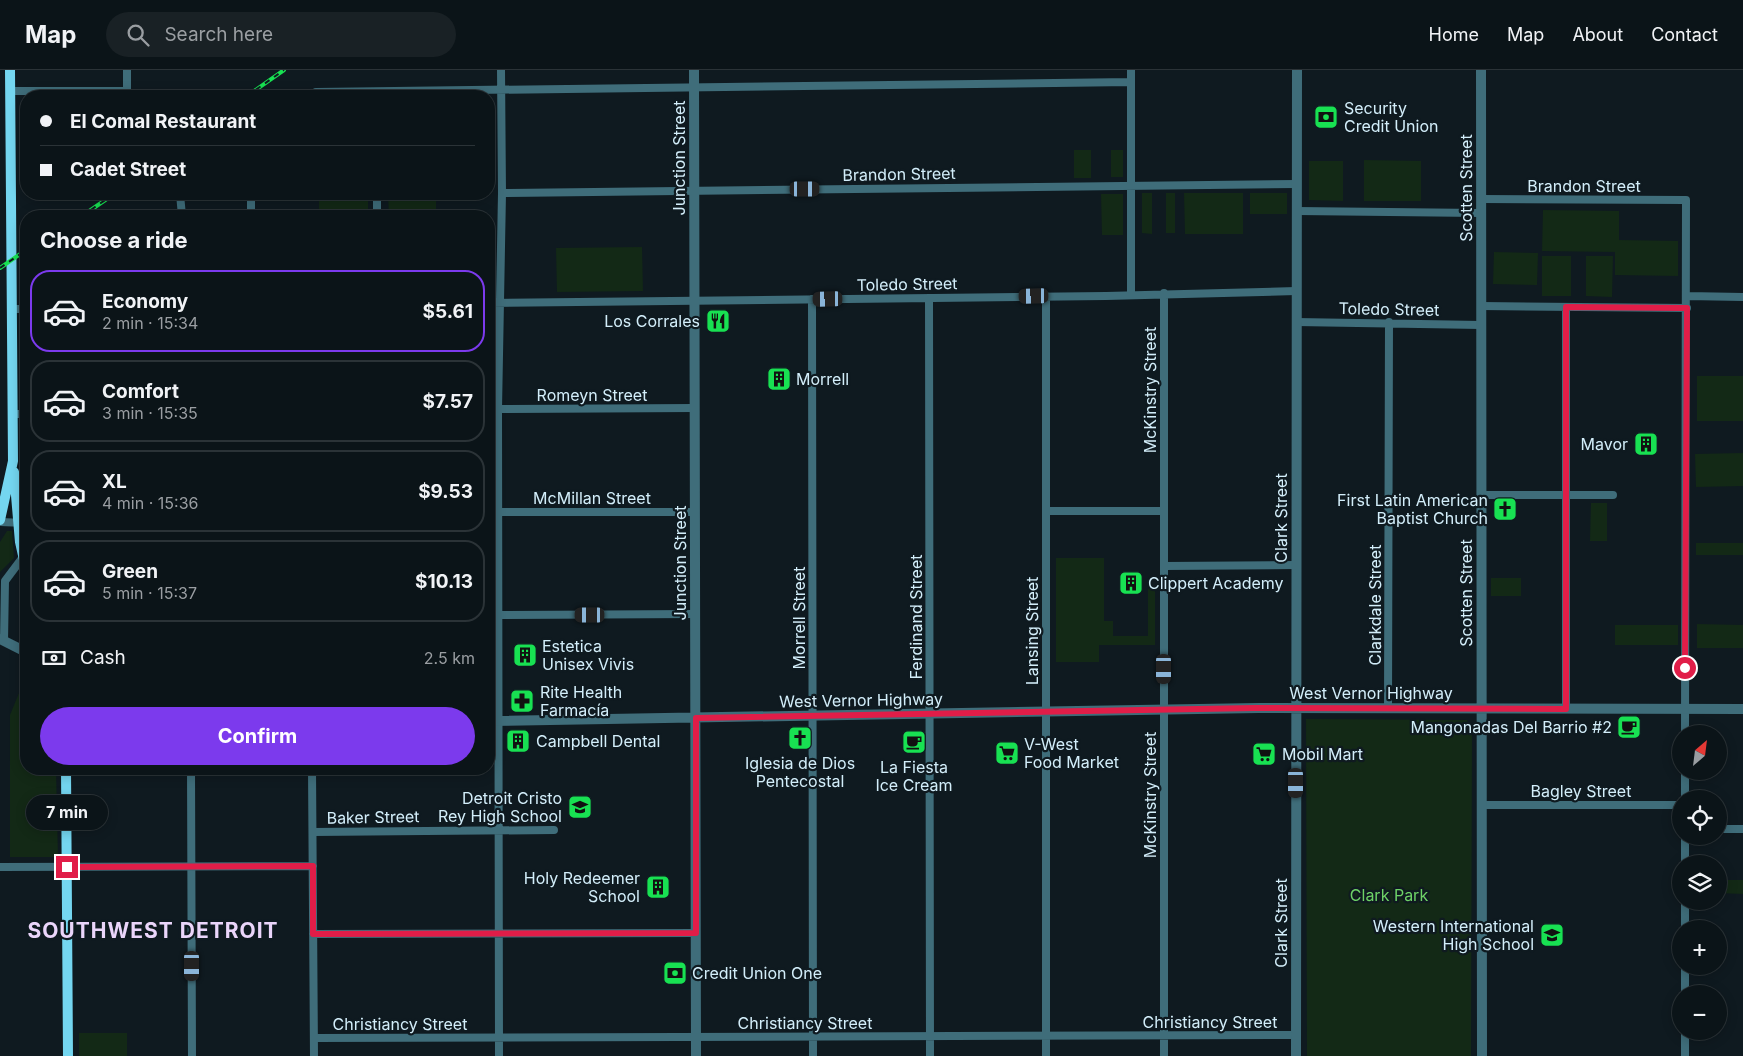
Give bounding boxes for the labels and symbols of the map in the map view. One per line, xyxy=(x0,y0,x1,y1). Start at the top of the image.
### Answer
place label: Security Credit Union xyxy=(1344,98,1438,136)
street label: Junction Street xyxy=(669,101,689,216)
bank icon: Security Credit Union xyxy=(1313,104,1339,130)
street label: Scotten Street xyxy=(1456,134,1476,242)
street label: Brandon Street xyxy=(842,163,956,185)
street label: Brandon Street xyxy=(1527,176,1641,196)
car xyxy=(790,182,820,197)
street label: Toledo Street xyxy=(856,273,958,295)
car xyxy=(1018,288,1049,304)
car xyxy=(812,291,843,307)
street label: Toledo Street xyxy=(1338,298,1440,320)
restaurant icon: Los Corrales xyxy=(705,308,731,334)
place label: Los Corrales xyxy=(604,311,700,331)
street label: McKinstry Street xyxy=(1140,327,1160,453)
building icon: Morrell xyxy=(766,366,792,392)
place label: Morrell xyxy=(796,369,849,389)
street label: Romeyn Street xyxy=(537,385,647,405)
building icon: Mavor xyxy=(1633,431,1659,457)
place label: Mavor xyxy=(1581,434,1628,454)
street label: Clark Street xyxy=(1271,473,1291,563)
street label: McMillan Street xyxy=(533,488,651,508)
place label: First Latin American Baptist Church xyxy=(1337,490,1488,528)
church icon: First Latin American Baptist Church xyxy=(1492,496,1518,522)
street label: Junction Street xyxy=(670,506,690,621)
street label: Scotten Street xyxy=(1456,539,1476,647)
street label: Clarkdale Street xyxy=(1365,545,1385,665)
street label: Ferdinand Street xyxy=(906,555,926,679)
street label: Morrell Street xyxy=(789,567,809,669)
building icon: Clippert Academy xyxy=(1118,570,1144,596)
place label: Clippert Academy xyxy=(1148,573,1284,593)
street label: Lansing Street xyxy=(1022,577,1042,685)
car xyxy=(575,608,605,623)
place label: Estetica Unisex Vivis xyxy=(542,636,634,674)
building icon: Estetica Unisex Vivis xyxy=(512,642,538,668)
car xyxy=(1156,654,1171,684)
route start xyxy=(1674,657,1696,679)
place label: Rite Health Farmacía xyxy=(540,682,622,720)
street label: West Vernor Highway xyxy=(1289,683,1453,703)
pharmacy icon: Rite Health Farmacía xyxy=(509,688,535,714)
street label: West Vernor Highway xyxy=(779,689,943,711)
cafe icon: Mangonadas Del Barrio #2 xyxy=(1616,714,1642,740)
place label: Mangonadas Del Barrio #2 xyxy=(1410,717,1612,737)
church icon: Iglesia de Dios Pentecostal xyxy=(787,725,813,751)
north arrow xyxy=(1672,725,1728,780)
building icon: Campbell Dental xyxy=(505,728,531,754)
cafe icon: La Fiesta Ice Cream xyxy=(901,729,927,755)
place label: Campbell Dental xyxy=(536,731,660,751)
street label: McKinstry Street xyxy=(1140,732,1160,858)
place label: V-West Food Market xyxy=(1024,734,1119,772)
supermarket icon: V-West Food Market xyxy=(994,740,1020,766)
supermarket icon: Mobil Mart xyxy=(1251,741,1277,767)
place label: Mobil Mart xyxy=(1282,744,1363,764)
place label: Iglesia de Dios Pentecostal xyxy=(745,753,855,791)
place label: La Fiesta Ice Cream xyxy=(875,757,953,795)
car xyxy=(1288,768,1303,798)
street label: Bagley Street xyxy=(1531,781,1631,801)
place label: Detroit Cristo Rey High School xyxy=(438,788,562,826)
callout: 7 min xyxy=(26,794,108,830)
school or university icon: Detroit Cristo Rey High School xyxy=(567,794,593,820)
street label: Baker Street xyxy=(326,806,420,828)
route end xyxy=(56,856,78,878)
place label: Holy Redeemer School xyxy=(524,868,640,906)
building icon: Holy Redeemer School xyxy=(645,874,671,900)
street label: Clark Street xyxy=(1271,878,1291,968)
park label: Clark Park xyxy=(1350,885,1428,905)
place label: Western International High School xyxy=(1373,916,1534,954)
district label: SOUTHWEST DETROIT xyxy=(27,918,279,943)
school or university icon: Western International High School xyxy=(1539,922,1565,948)
car xyxy=(184,951,199,981)
bank icon: Credit Union One xyxy=(662,960,688,986)
place label: Credit Union One xyxy=(692,963,822,983)
street label: Christiancy Street xyxy=(1143,1012,1277,1032)
street label: Christiancy Street xyxy=(738,1013,872,1033)
street label: Christiancy Street xyxy=(333,1014,467,1034)

